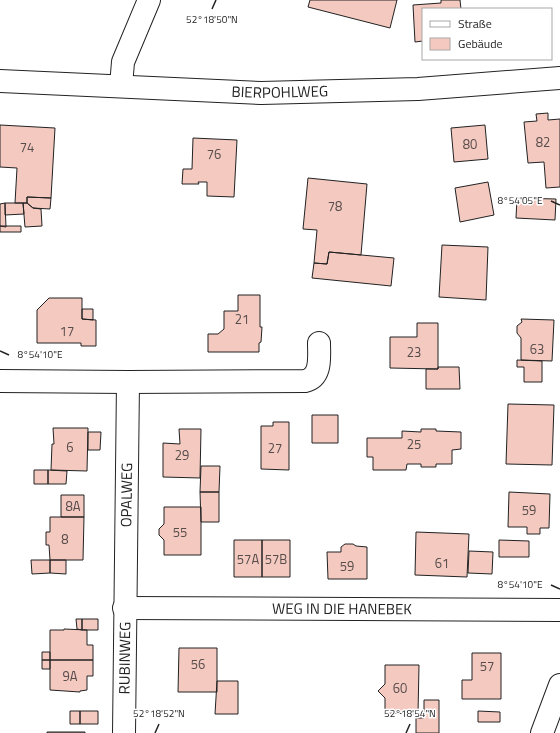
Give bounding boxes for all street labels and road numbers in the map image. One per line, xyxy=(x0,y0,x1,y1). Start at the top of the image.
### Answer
street label: BIERPOHLWEG xyxy=(231,79,328,104)
street label: OPALWEG xyxy=(114,463,138,527)
street label: WEG IN DIE HANEBEK xyxy=(272,597,412,620)
street label: RUBINWEG xyxy=(112,621,136,695)

